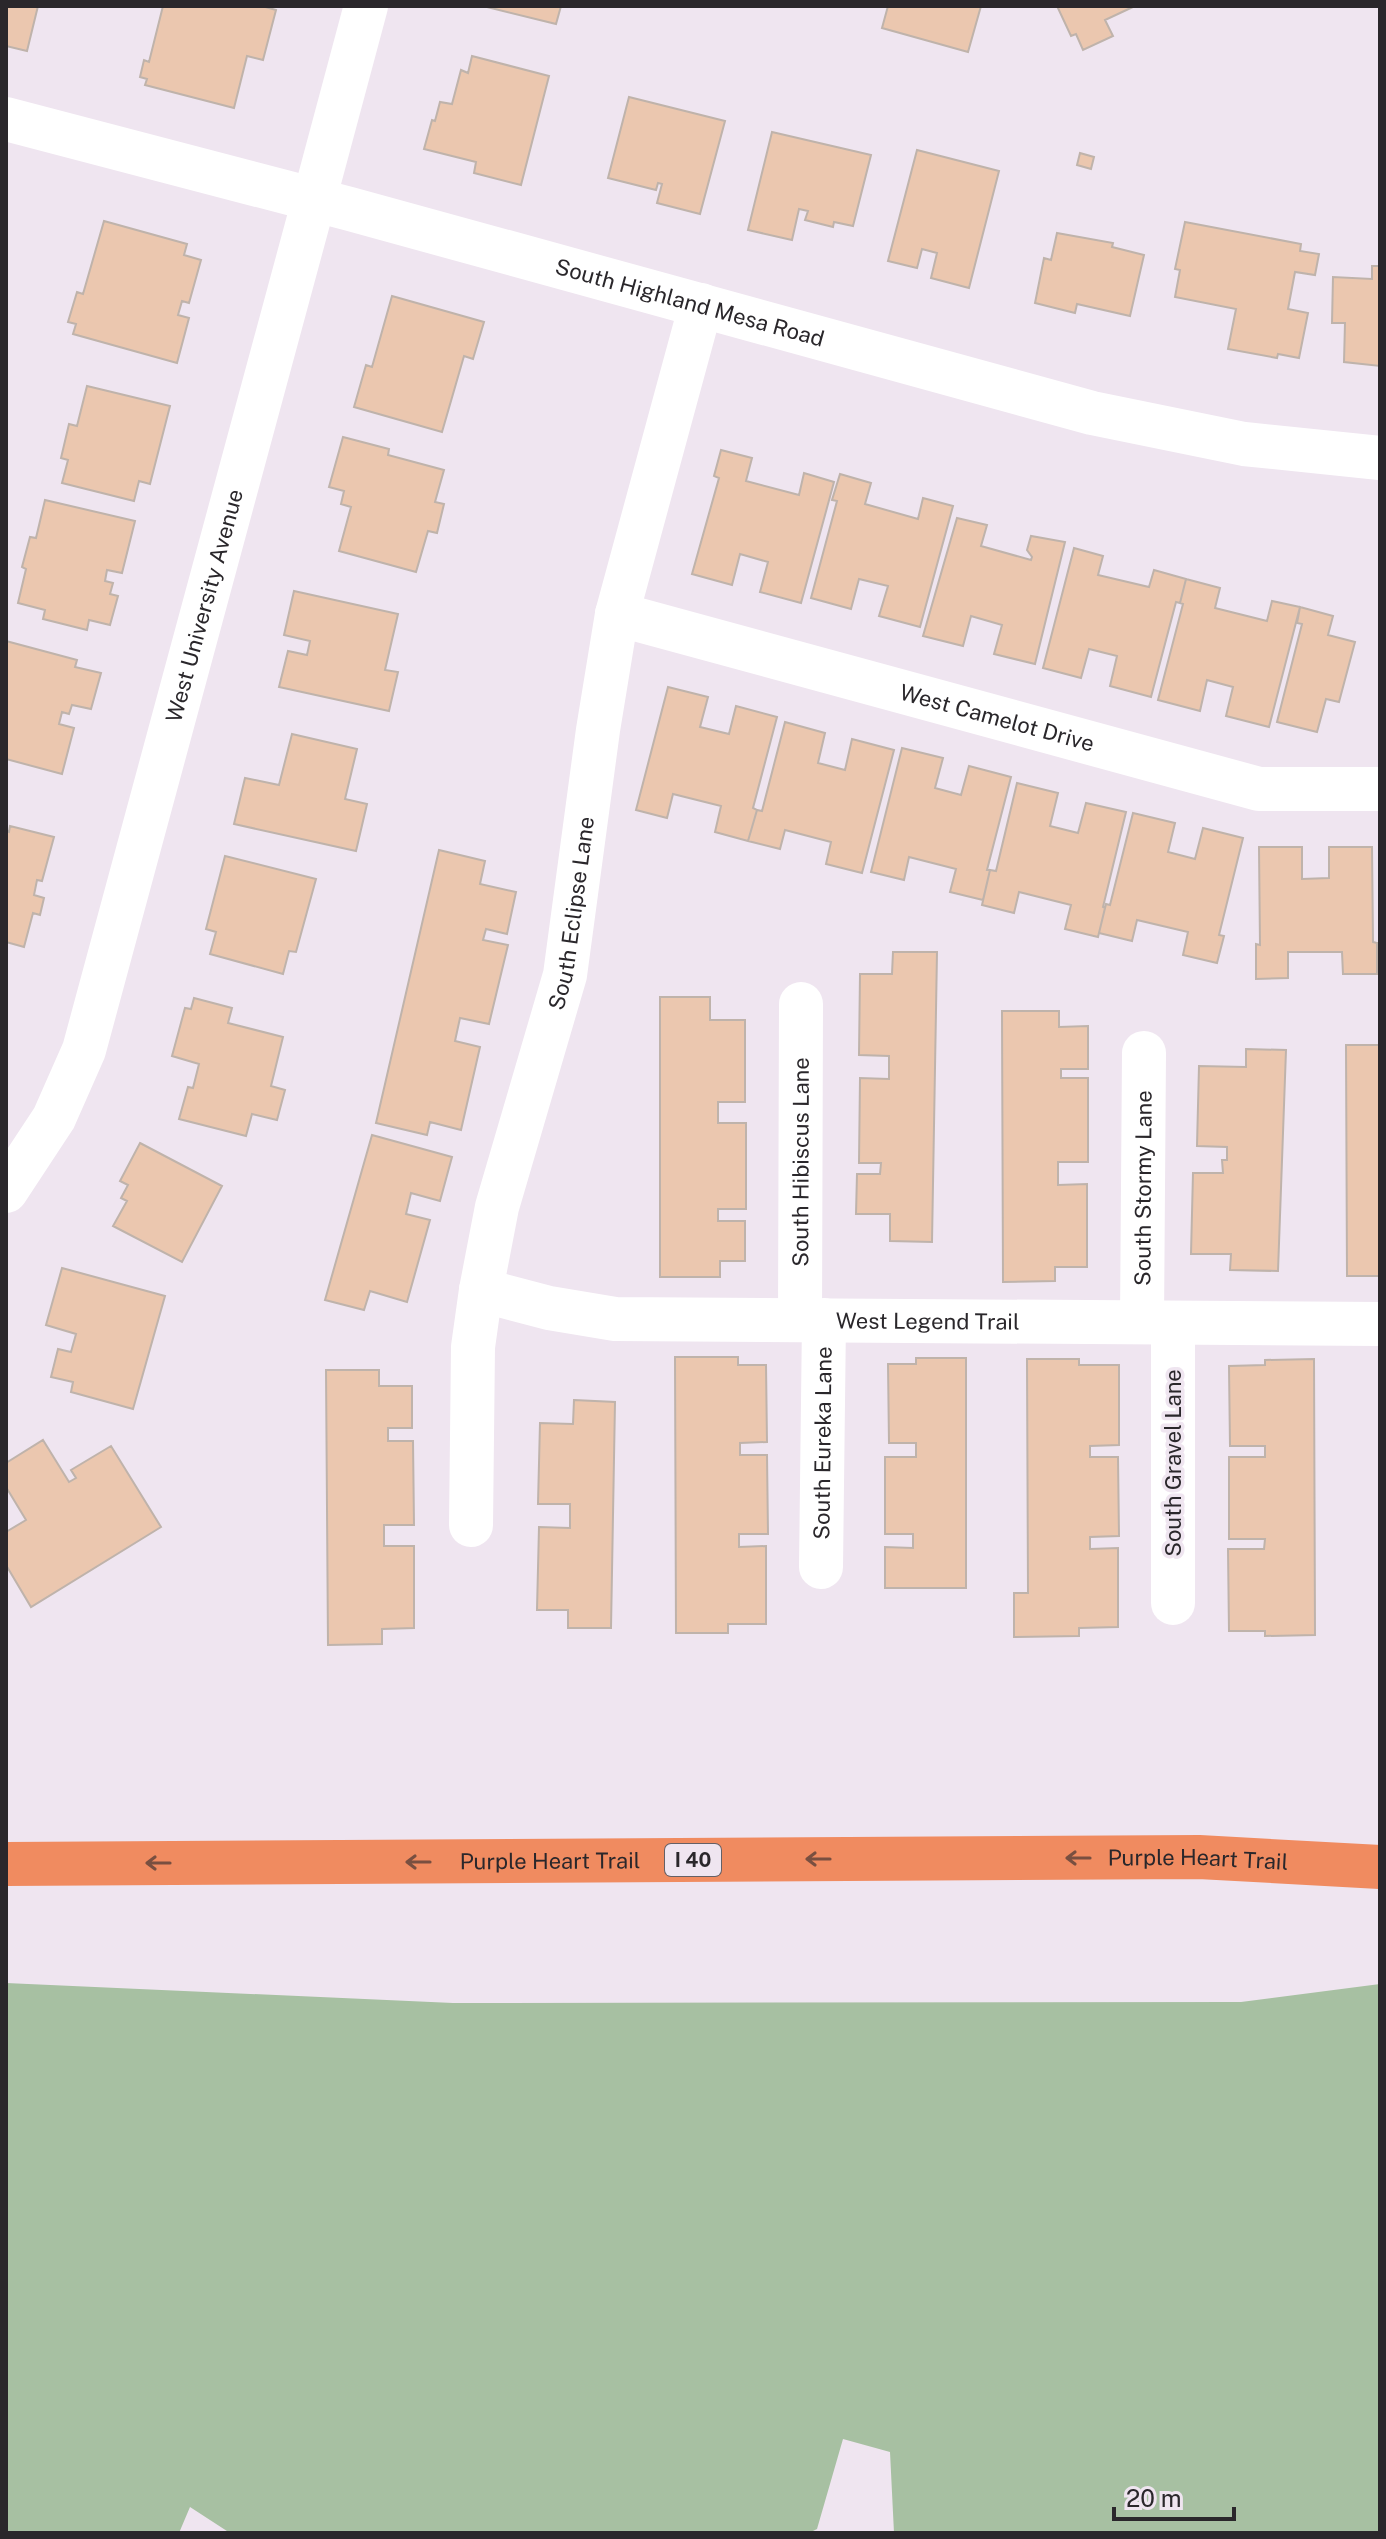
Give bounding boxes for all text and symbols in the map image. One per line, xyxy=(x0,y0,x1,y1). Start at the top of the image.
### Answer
street label: South Highland Mesa Road xyxy=(552,253,827,352)
street label: West University Avenue xyxy=(160,486,248,725)
street label: West Camelot Drive xyxy=(897,679,1097,757)
street label: South Eclipse Lane xyxy=(542,815,599,1013)
street label: South Hibiscus Lane xyxy=(787,1057,814,1267)
street label: South Stormy Lane xyxy=(1129,1090,1157,1286)
street label: West Legend Trail xyxy=(836,1307,1020,1335)
street label: South Eureka Lane xyxy=(808,1346,837,1540)
street label: South Gravel Lane xyxy=(1160,1369,1186,1557)
road number: I 40 xyxy=(665,1844,721,1876)
street label: Purple Heart Trail xyxy=(1108,1844,1289,1875)
street label: Purple Heart Trail xyxy=(460,1847,640,1874)
one-way arrow xyxy=(1065,1850,1092,1866)
one-way arrow xyxy=(805,1851,832,1867)
one-way arrow xyxy=(405,1854,432,1869)
one-way arrow xyxy=(145,1855,172,1871)
scale bar xyxy=(1114,2471,1234,2521)
text: 20 m xyxy=(1126,2484,1182,2512)

